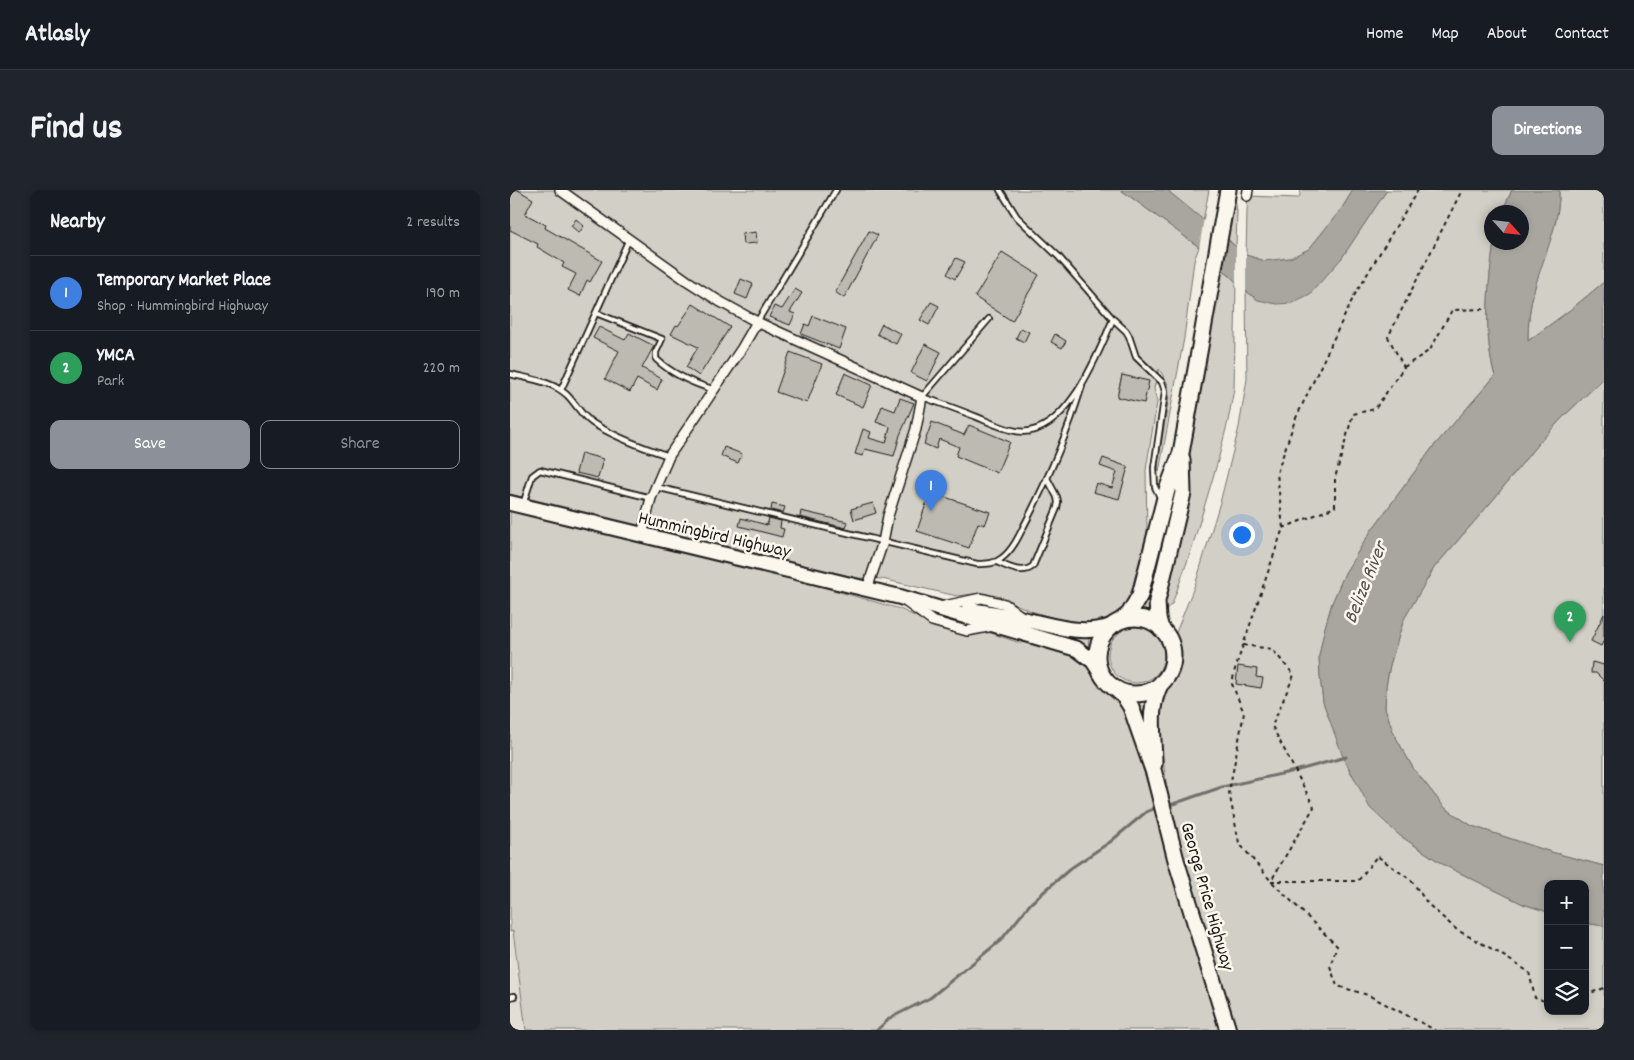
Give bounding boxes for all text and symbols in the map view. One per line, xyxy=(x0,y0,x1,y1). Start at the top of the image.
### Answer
text: Atlasly xyxy=(25,18,89,52)
text: Home xyxy=(1366,22,1403,47)
text: Map xyxy=(1431,22,1459,47)
text: About xyxy=(1487,22,1527,47)
text: Contact xyxy=(1555,22,1609,47)
text: Find us xyxy=(30,105,122,155)
button: Directions xyxy=(1492,106,1604,155)
north arrow xyxy=(1484,205,1529,250)
text: Nearby xyxy=(50,208,105,238)
text: 2 results xyxy=(406,211,460,234)
text: Temporary Market Place xyxy=(97,268,271,295)
text: 1 xyxy=(64,282,68,305)
text: 190 m xyxy=(426,282,460,305)
text: Shop · Hummingbird Highway xyxy=(97,295,268,318)
text: YMCA xyxy=(97,343,135,370)
text: 2 xyxy=(63,357,70,380)
text: 220 m xyxy=(423,357,460,380)
text: Park xyxy=(97,370,124,393)
button: Save xyxy=(50,420,250,469)
button: Share xyxy=(260,420,460,469)
pin: 1 xyxy=(915,470,947,511)
street label: Hummingbird Highway xyxy=(635,506,793,567)
your location xyxy=(1229,522,1255,548)
water label: Belize River xyxy=(1338,536,1397,628)
pin: 2 xyxy=(1554,601,1586,642)
street label: George Price Highway xyxy=(1172,820,1240,975)
map controls xyxy=(1544,880,1589,1015)
button: + xyxy=(1544,880,1589,925)
button: − xyxy=(1544,925,1589,970)
button: layers xyxy=(1544,970,1589,1015)

